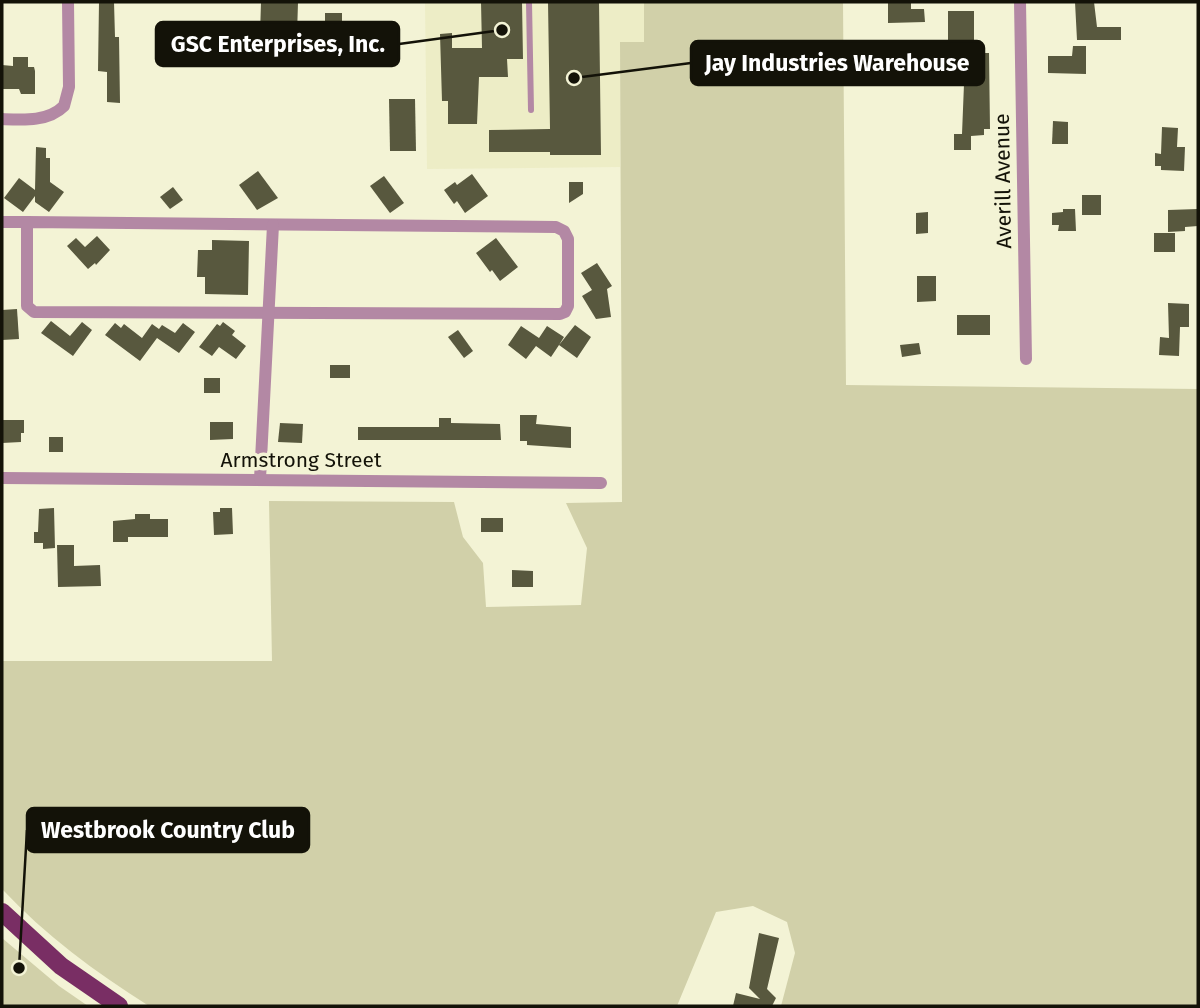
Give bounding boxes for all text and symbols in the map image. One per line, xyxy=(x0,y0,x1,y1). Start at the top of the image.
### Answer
callout: GSC Enterprises, Inc. xyxy=(156,22,399,66)
text: GSC Enterprises, Inc. xyxy=(171,30,385,58)
callout: Jay Industries Warehouse xyxy=(691,41,984,85)
text: Jay Industries Warehouse xyxy=(703,49,970,77)
street label: Averill Avenue xyxy=(989,113,1017,249)
street label: Armstrong Street xyxy=(220,447,382,473)
callout: Westbrook Country Club xyxy=(27,808,309,852)
text: Westbrook Country Club xyxy=(41,816,295,844)

